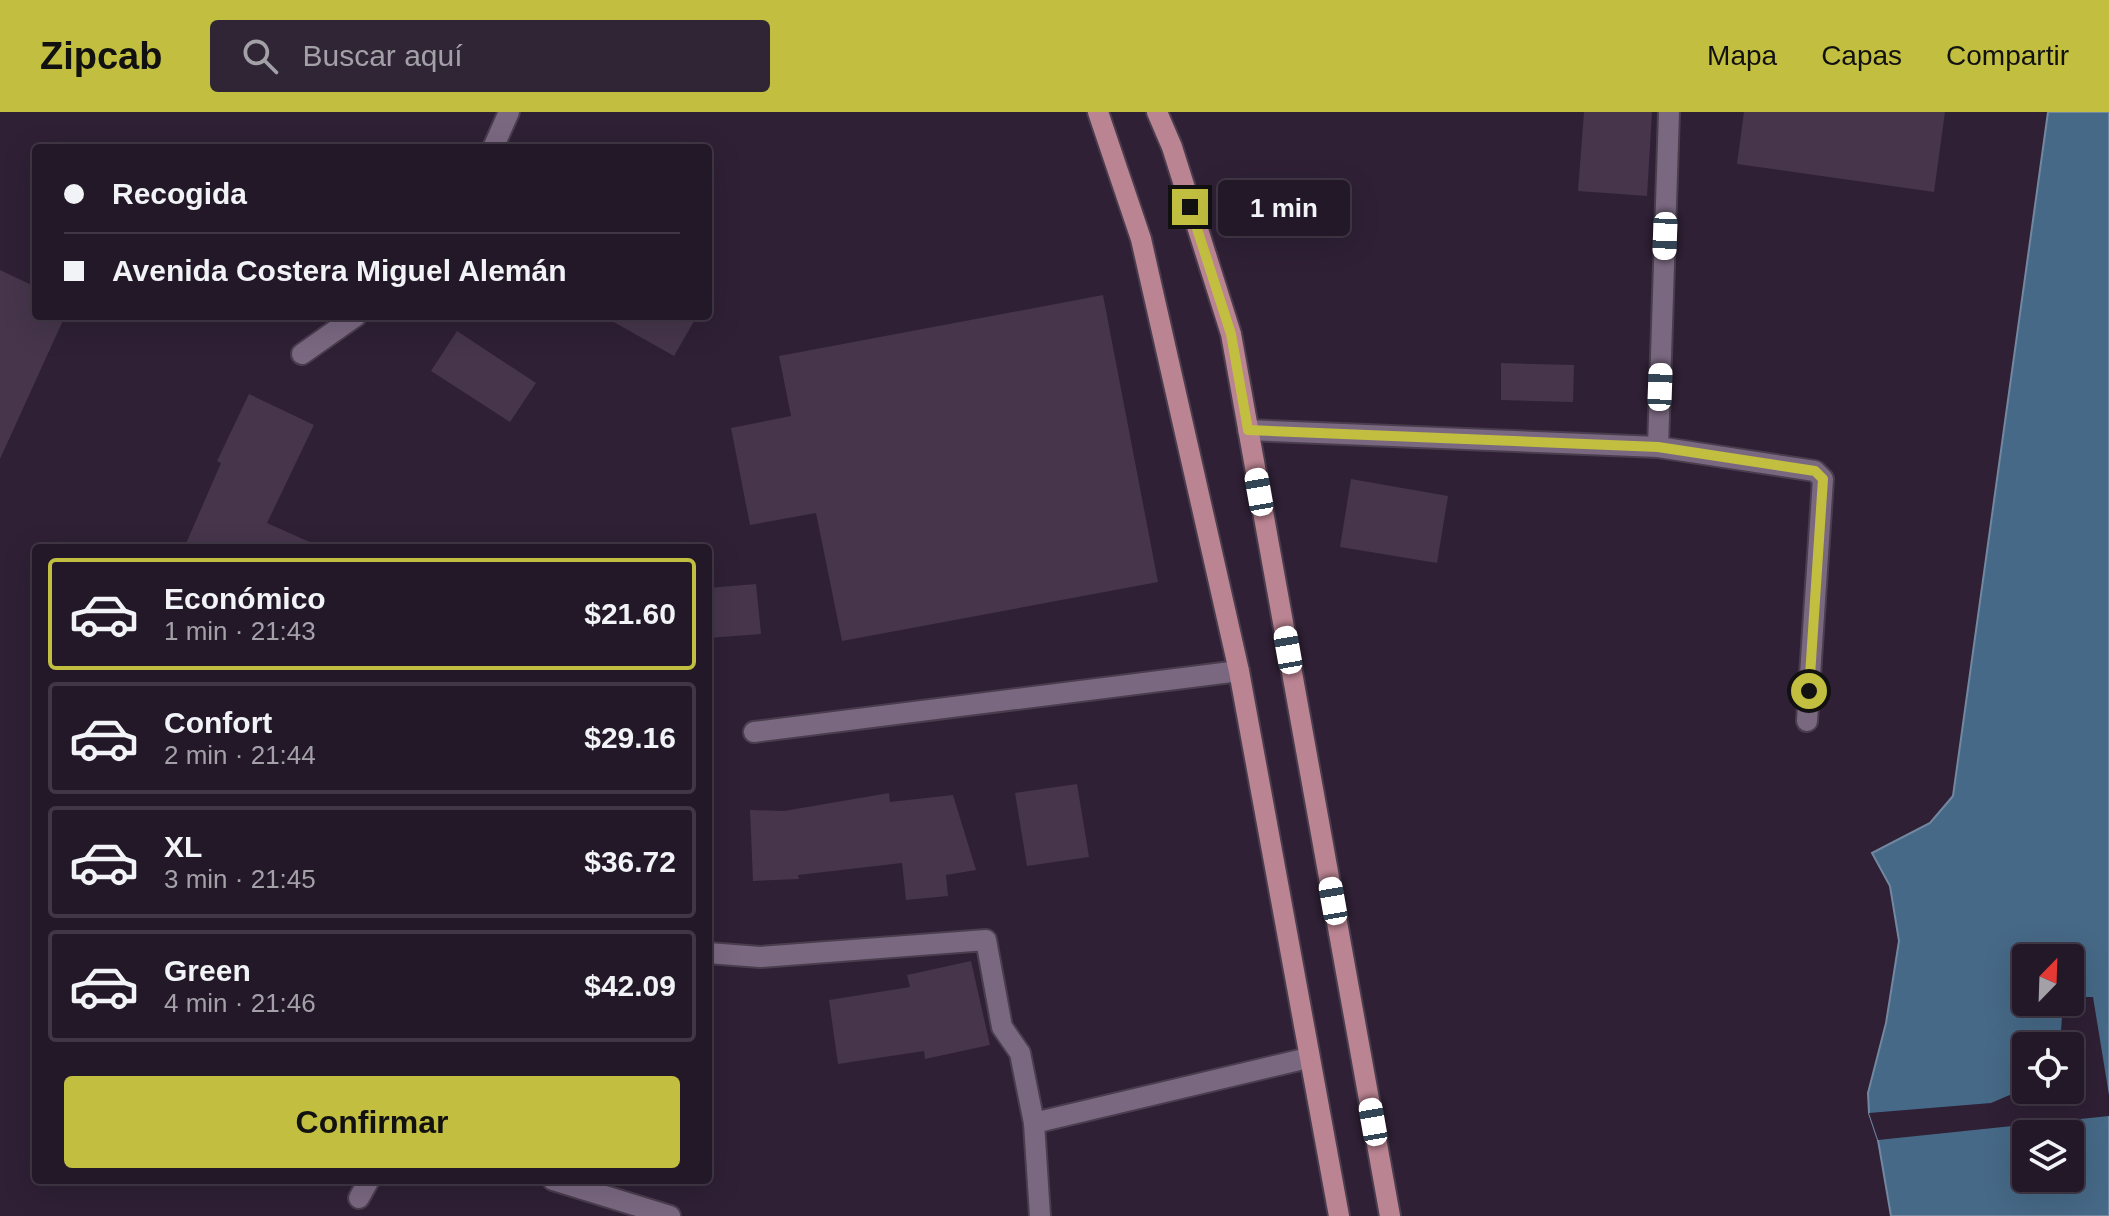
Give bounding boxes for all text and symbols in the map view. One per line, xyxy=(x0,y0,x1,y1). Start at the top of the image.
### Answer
search box xyxy=(210,20,770,92)
icon: search xyxy=(238,34,282,78)
text: Zipcab xyxy=(40,35,162,77)
text: Buscar aquí xyxy=(302,39,463,72)
text: Mapa xyxy=(1707,40,1777,71)
text: Capas xyxy=(1821,40,1902,71)
text: Compartir xyxy=(1946,40,2069,71)
text: Recogida xyxy=(112,177,247,210)
callout: 1 min xyxy=(1218,179,1350,235)
route end xyxy=(1172,189,1208,225)
text: 1 min xyxy=(1250,193,1318,223)
car xyxy=(1652,212,1678,260)
text: Avenida Costera Miguel Alemán xyxy=(112,254,567,287)
car xyxy=(1647,363,1673,411)
car xyxy=(1243,466,1275,518)
icon: car xyxy=(68,578,140,650)
text: Económico xyxy=(164,582,326,615)
text: $21.60 xyxy=(584,597,676,630)
text: 1 min · 21:43 xyxy=(164,616,316,646)
car xyxy=(1272,624,1304,676)
route start xyxy=(1791,673,1827,709)
icon: car xyxy=(68,702,140,774)
text: Confort xyxy=(164,706,272,739)
text: $29.16 xyxy=(584,721,676,754)
text: 2 min · 21:44 xyxy=(164,740,316,770)
icon: car xyxy=(68,826,140,898)
text: XL xyxy=(164,830,202,863)
text: $36.72 xyxy=(584,845,676,878)
text: 3 min · 21:45 xyxy=(164,864,316,894)
car xyxy=(1317,875,1349,927)
north arrow xyxy=(2012,944,2084,1016)
map controls xyxy=(2012,944,2084,1192)
icon: car xyxy=(68,950,140,1022)
text: Green xyxy=(164,954,251,987)
text: $42.09 xyxy=(584,969,676,1002)
text: 4 min · 21:46 xyxy=(164,988,316,1018)
button: locate xyxy=(2012,1032,2084,1104)
button: Confirmar xyxy=(64,1076,680,1168)
car xyxy=(1357,1096,1389,1148)
button: layers xyxy=(2012,1120,2084,1192)

